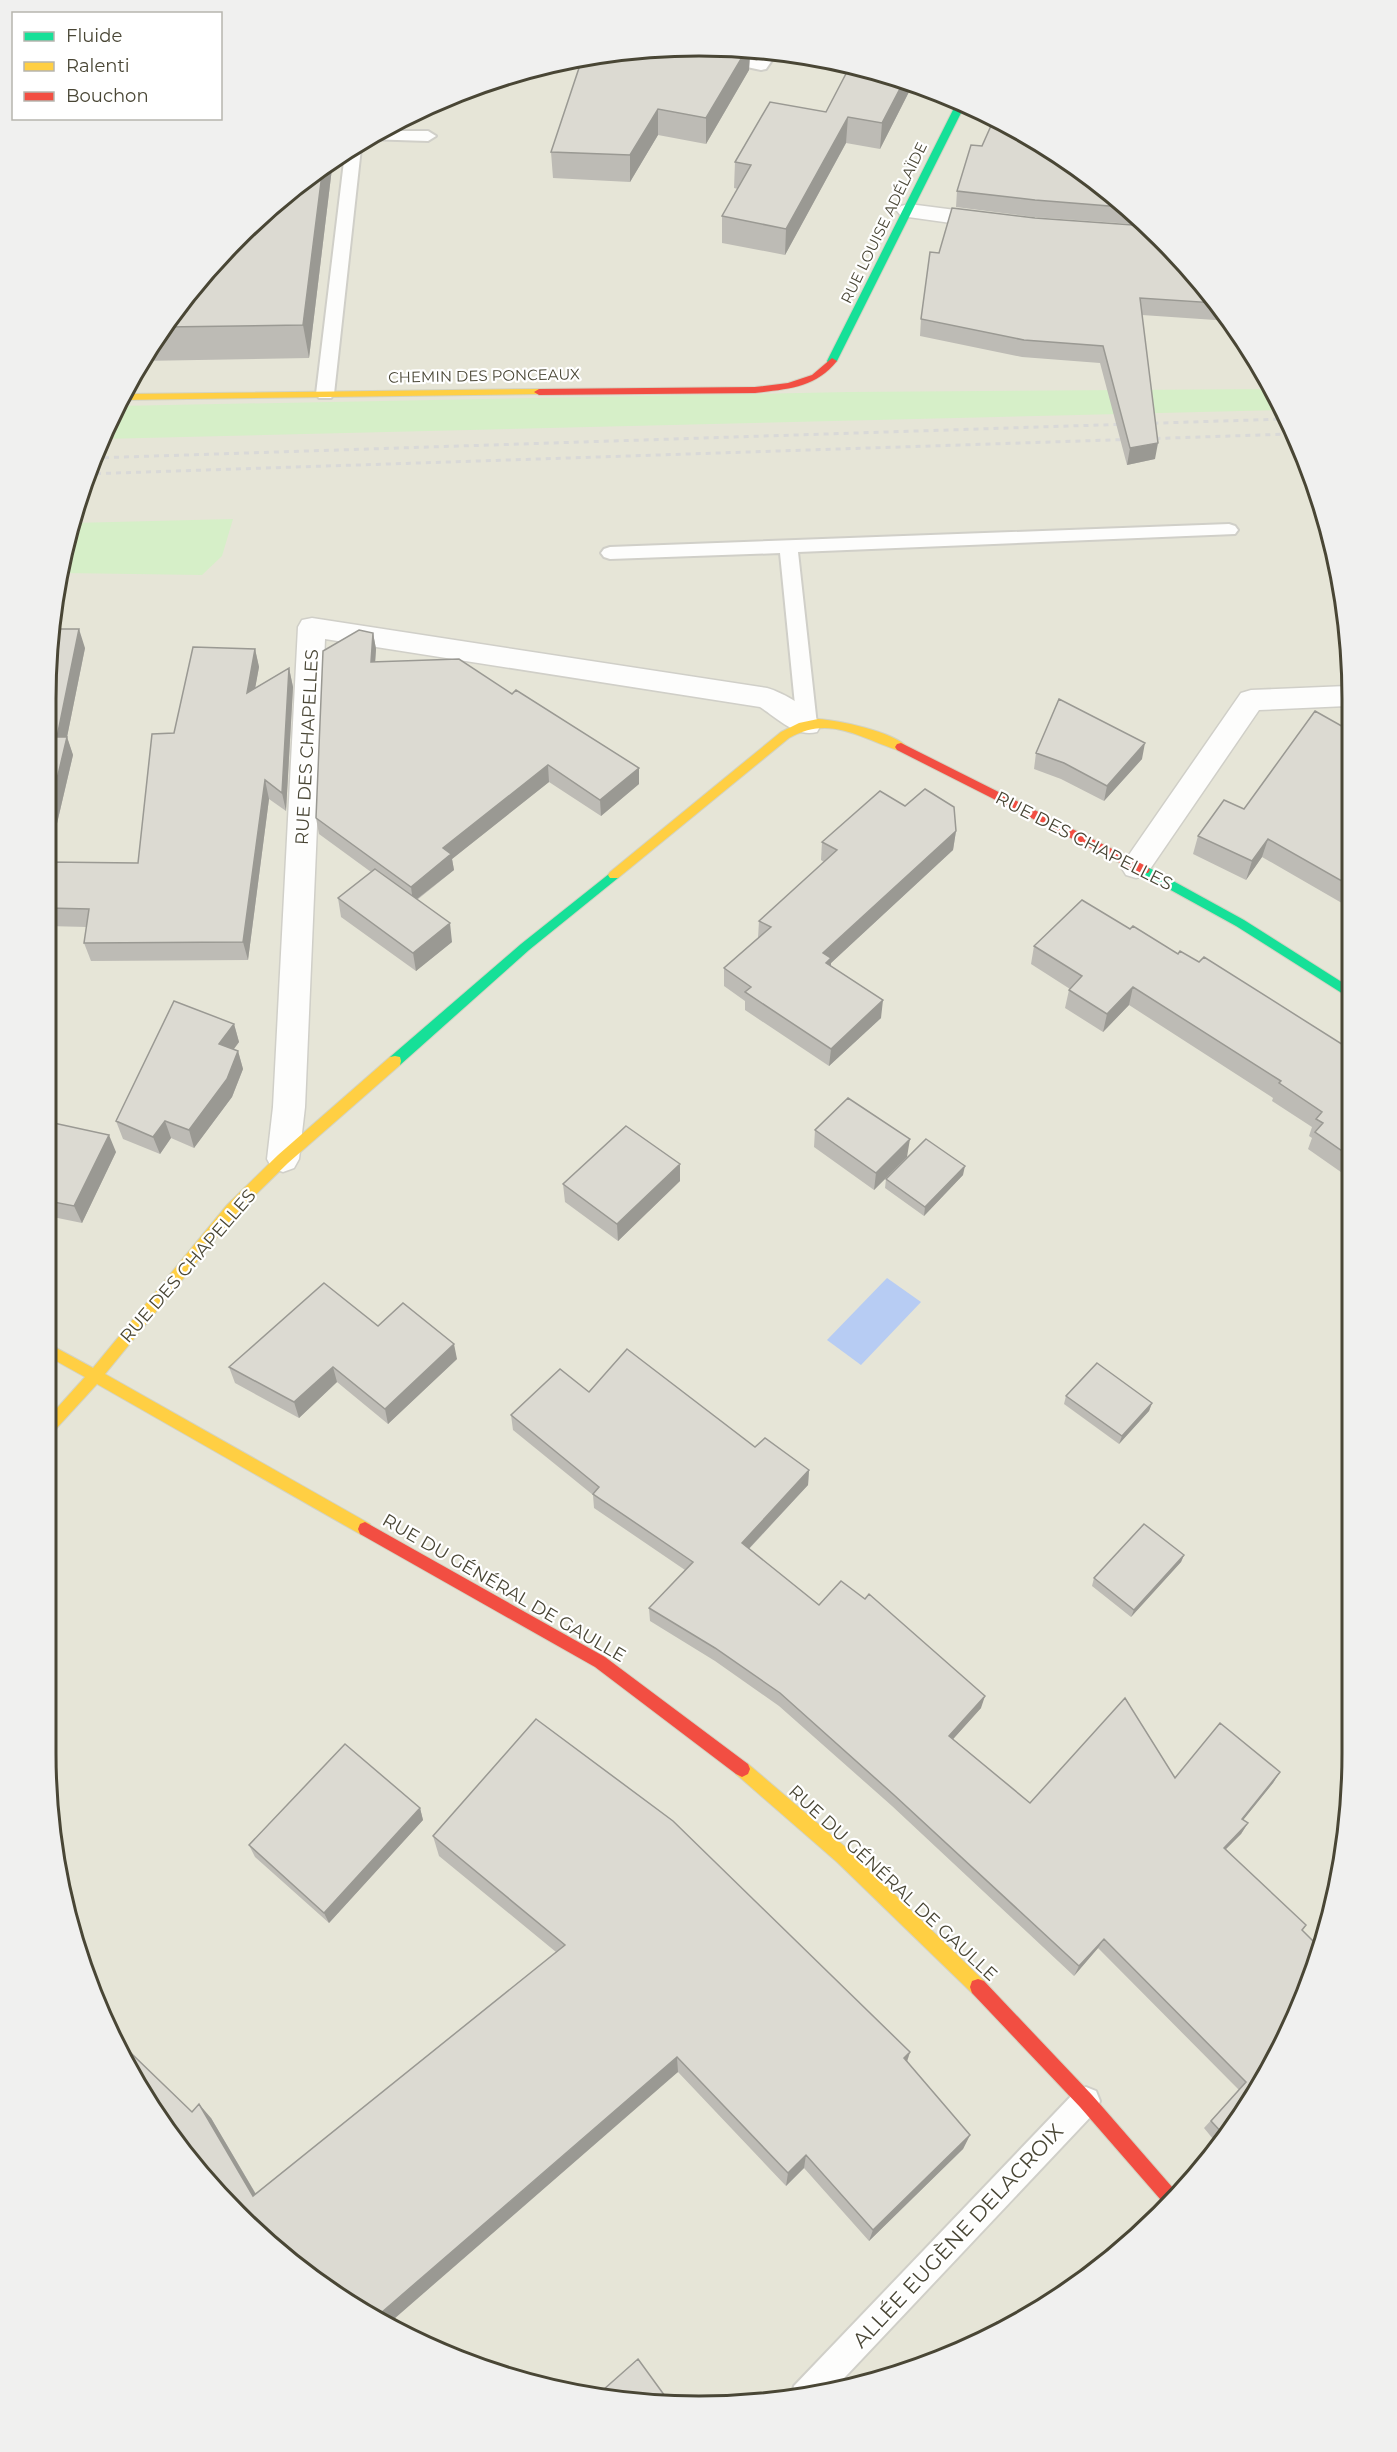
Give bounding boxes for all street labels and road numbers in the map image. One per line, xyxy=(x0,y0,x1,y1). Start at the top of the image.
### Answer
street label: RUE LOUISE ADÉLAÏDE xyxy=(836,139,931,307)
street label: CHEMIN DES PONCEAUX xyxy=(388,364,580,387)
street label: RUE DES CHAPELLES xyxy=(291,648,323,846)
street label: RUE DES CHAPELLES xyxy=(992,787,1176,895)
street label: RUE DES CHAPELLES xyxy=(115,1185,261,1347)
street label: RUE DU GÉNÉRAL DE GAULLE xyxy=(378,1509,630,1667)
street label: RUE DU GÉNÉRAL DE GAULLE xyxy=(784,1780,1002,1986)
street label: ALLÉE EUGÈNE DELACROIX xyxy=(847,2118,1068,2353)

